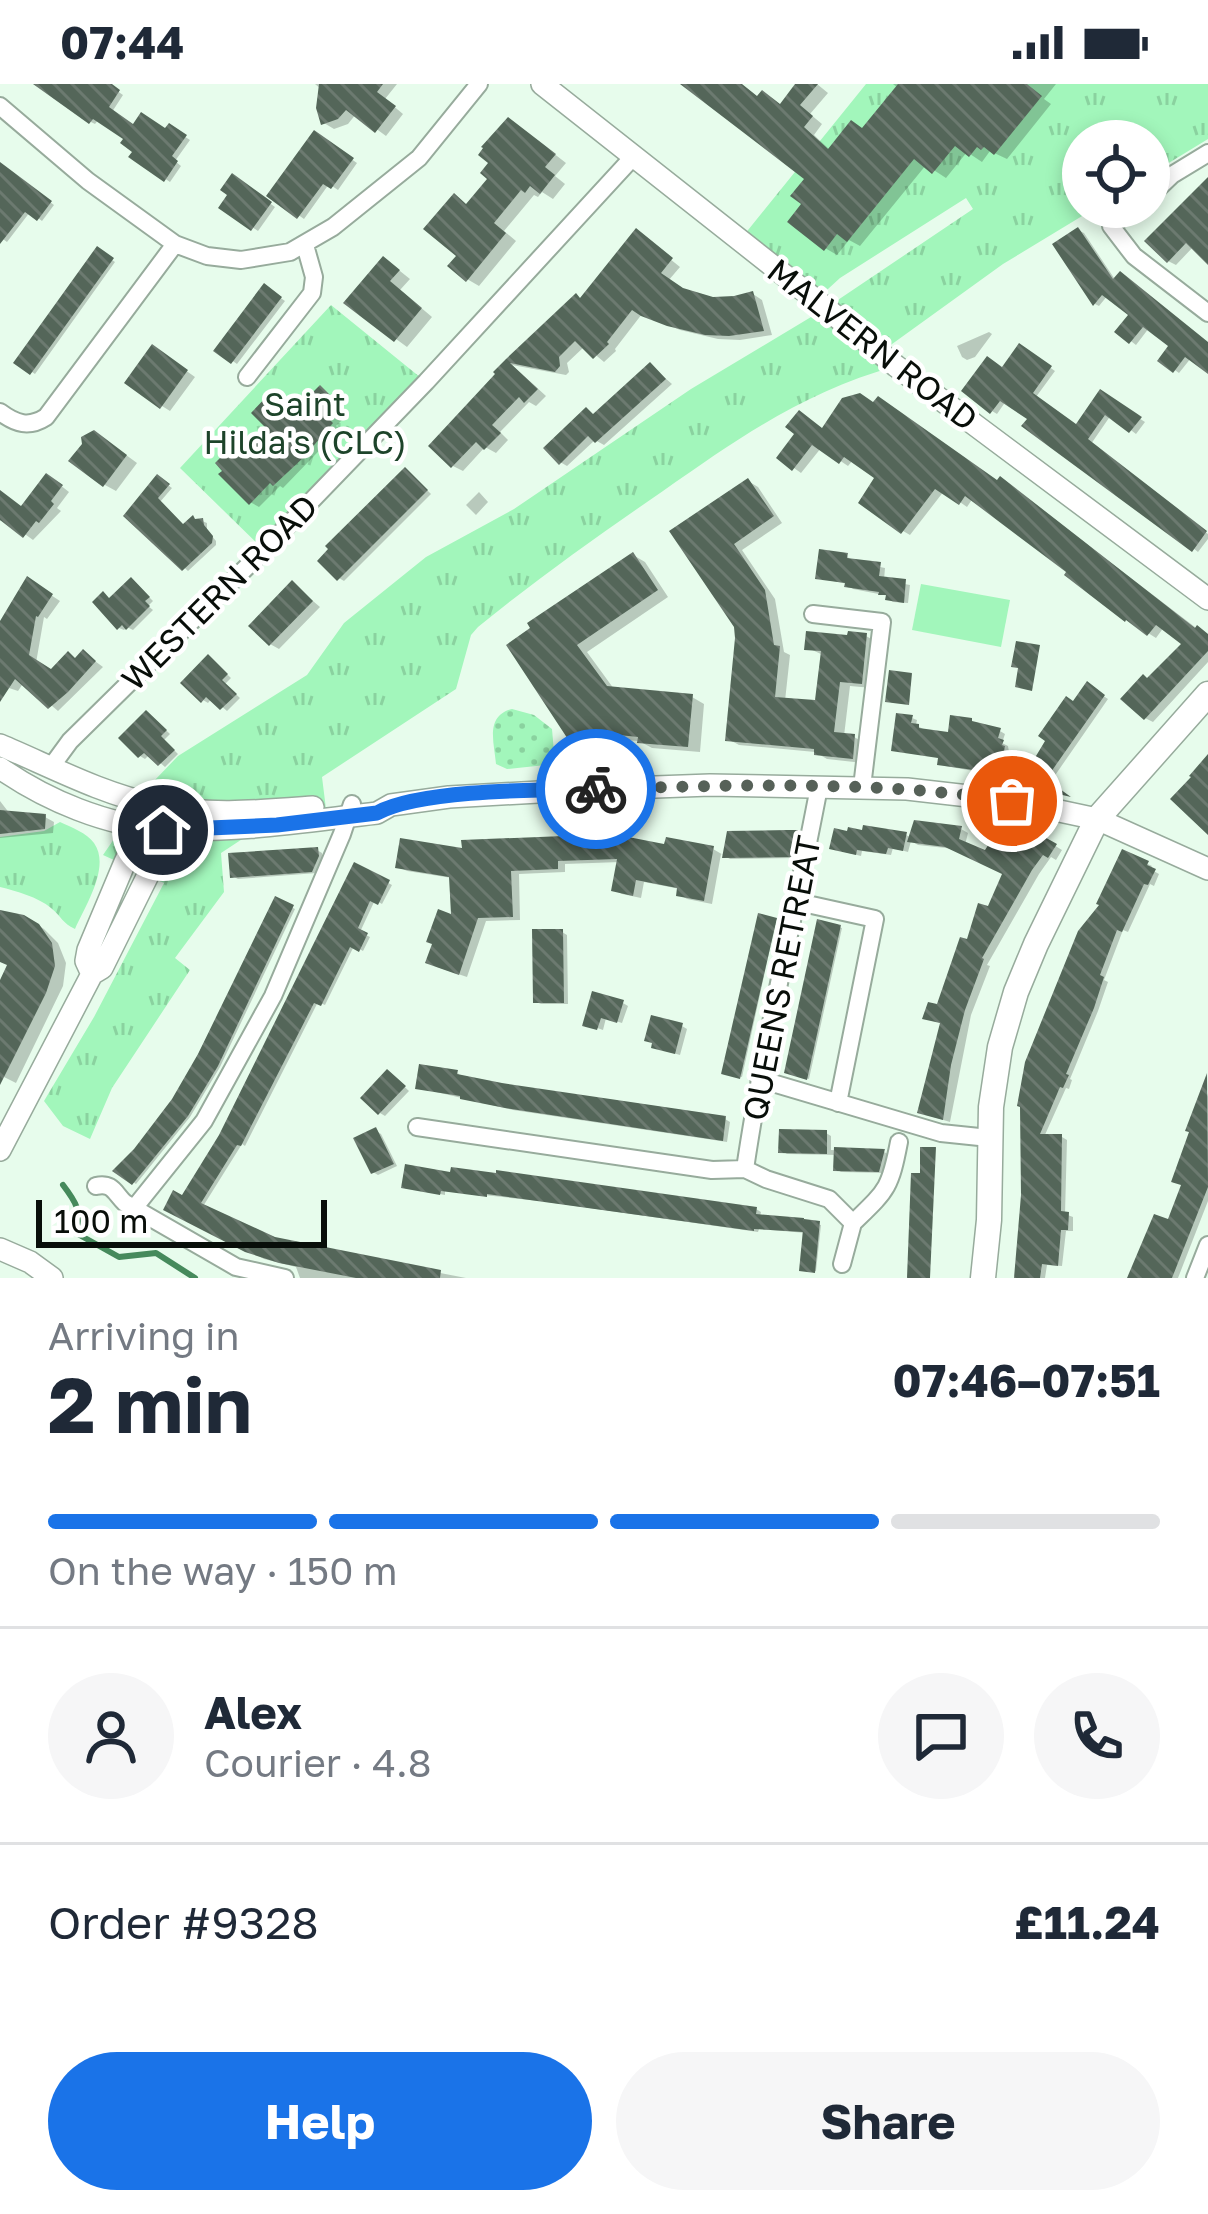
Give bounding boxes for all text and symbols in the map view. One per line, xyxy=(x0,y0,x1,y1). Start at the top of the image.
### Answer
text: 07:44 xyxy=(60,15,184,69)
map controls xyxy=(1062,120,1170,228)
button: locate xyxy=(1062,120,1170,228)
street label: MALVERN ROAD xyxy=(760,250,986,438)
park label: Saint Hilda's (CLC) xyxy=(203,384,407,461)
street label: WESTERN ROAD xyxy=(113,486,325,698)
courier xyxy=(536,729,656,849)
pin xyxy=(961,750,1063,852)
icon: bike xyxy=(563,756,629,822)
icon: bag xyxy=(979,768,1045,834)
pin xyxy=(112,779,214,881)
icon: home xyxy=(130,797,196,863)
street label: QUEENS RETREAT xyxy=(734,832,828,1124)
scale bar xyxy=(36,1194,327,1247)
text: 100 m xyxy=(54,1201,148,1240)
text: Arriving in xyxy=(48,1312,239,1359)
text: 07:46–07:51 xyxy=(892,1353,1160,1407)
text: 2 min xyxy=(48,1357,252,1450)
text: On the way · 150 m xyxy=(48,1547,398,1594)
button: person xyxy=(48,1673,174,1799)
button: chat xyxy=(878,1673,1004,1799)
button: phone xyxy=(1034,1673,1160,1799)
text: Alex xyxy=(204,1685,302,1739)
text: Courier · 4.8 xyxy=(204,1739,432,1786)
text: Order #9328 xyxy=(48,1895,319,1949)
text: £11.24 xyxy=(1014,1895,1160,1949)
button: Help xyxy=(48,2052,592,2190)
button: Share xyxy=(616,2052,1160,2190)

